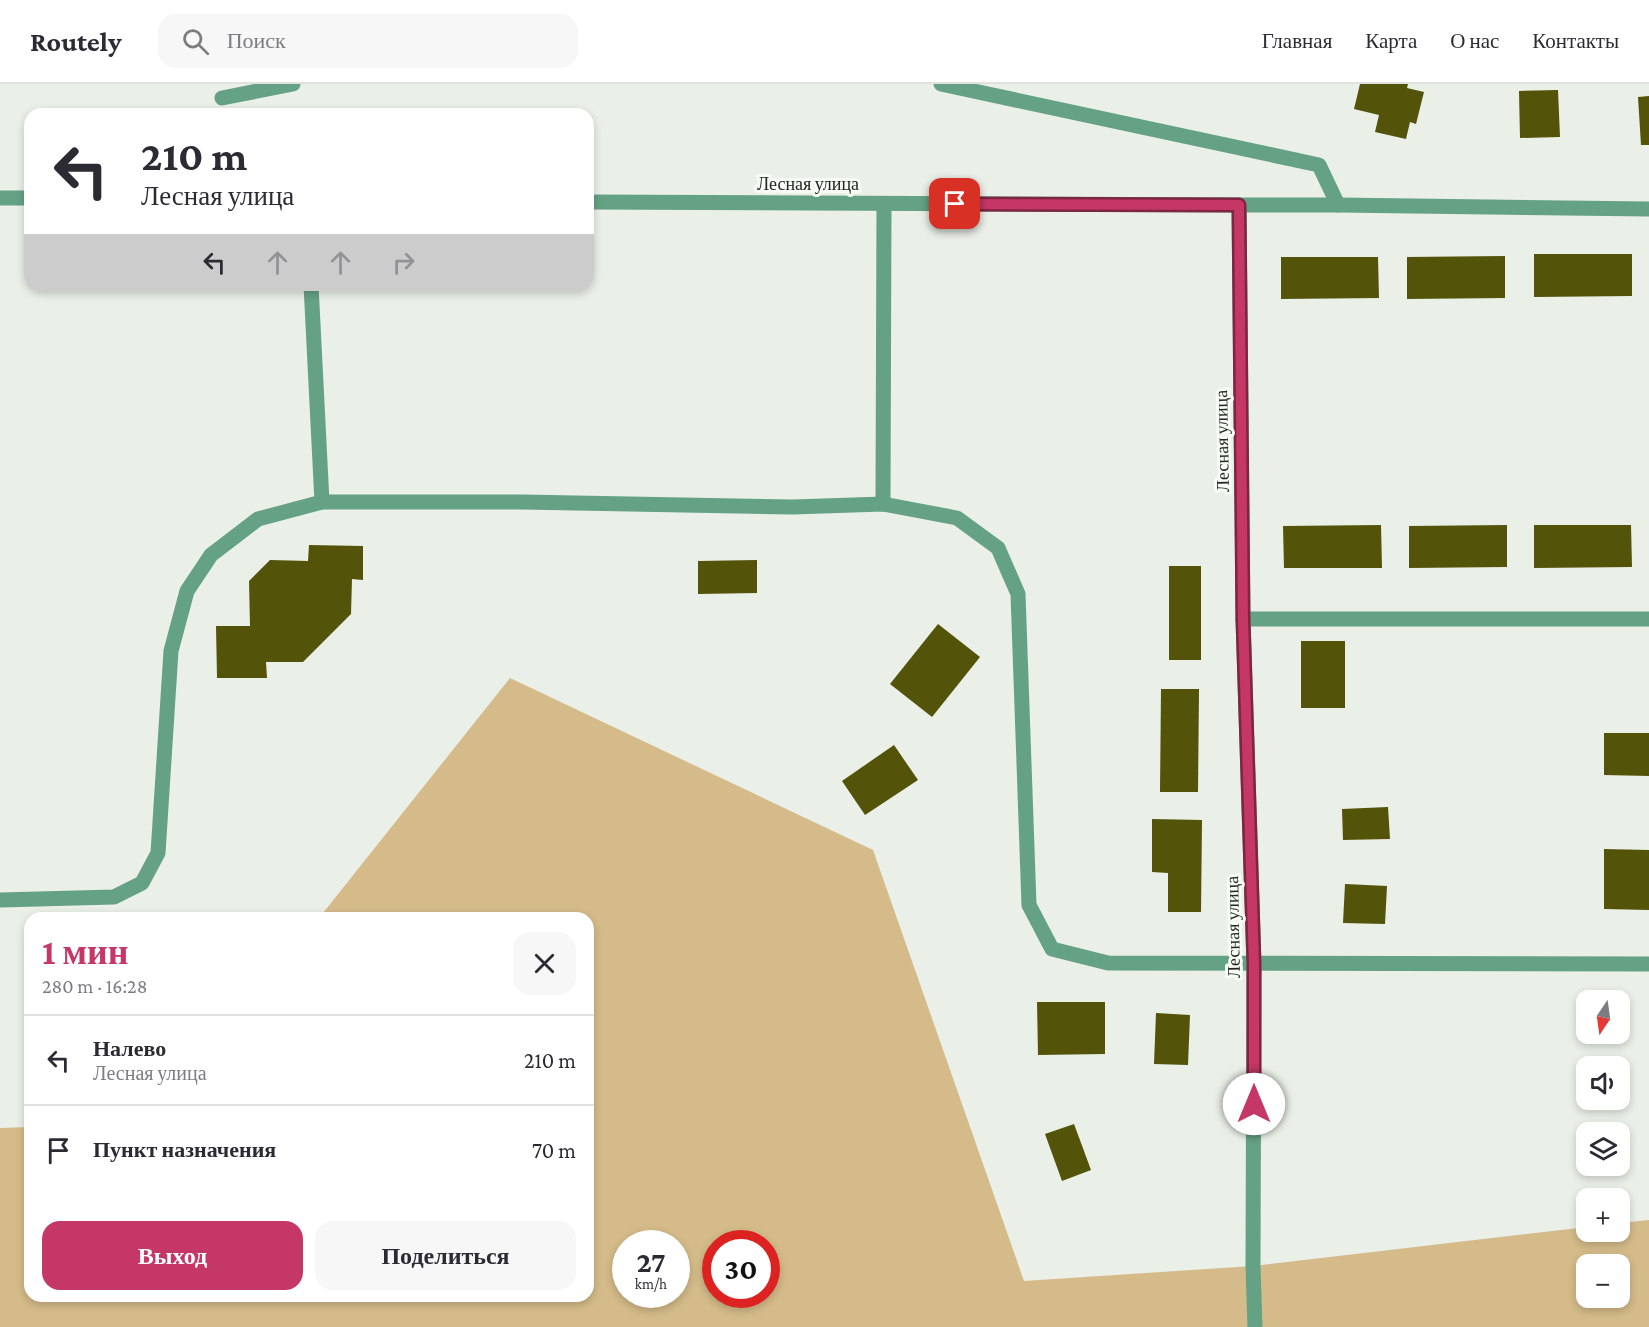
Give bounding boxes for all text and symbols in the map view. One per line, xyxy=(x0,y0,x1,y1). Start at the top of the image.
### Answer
search box xyxy=(158,14,578,68)
icon: search xyxy=(179,25,212,58)
text: Routely xyxy=(30,26,122,57)
text: Поиск xyxy=(227,28,286,53)
text: Главная xyxy=(1262,29,1332,53)
text: Карта xyxy=(1365,29,1417,53)
text: О нас xyxy=(1450,29,1499,53)
text: Контакты xyxy=(1532,29,1619,53)
icon: left xyxy=(42,132,120,210)
text: 210 m xyxy=(141,132,247,179)
street label: Лесная улица xyxy=(757,174,859,194)
pin xyxy=(929,178,980,229)
text: Лесная улица xyxy=(141,181,294,211)
icon: arrive xyxy=(938,187,971,220)
icon: left xyxy=(198,246,231,279)
icon: ahead xyxy=(261,246,294,279)
icon: ahead xyxy=(324,246,357,279)
icon: right xyxy=(387,246,420,279)
street label: Лесная улица xyxy=(1211,390,1233,492)
street label: Лесная улица xyxy=(1222,876,1244,978)
text: 1 мин xyxy=(42,932,128,972)
button: close xyxy=(513,932,576,995)
text: 280 m · 16:28 xyxy=(42,975,147,997)
north arrow xyxy=(1576,990,1630,1044)
map controls xyxy=(1576,990,1630,1308)
text: Налево xyxy=(93,1036,166,1061)
icon: left xyxy=(42,1044,75,1077)
text: 210 m xyxy=(524,1048,576,1073)
button: sound xyxy=(1576,1056,1630,1110)
text: Лесная улица xyxy=(93,1062,207,1084)
position arrow xyxy=(1222,1072,1286,1136)
button: layers xyxy=(1576,1122,1630,1176)
icon: arrive xyxy=(42,1134,75,1167)
text: Пункт назначения xyxy=(93,1137,276,1162)
text: 70 m xyxy=(532,1138,576,1163)
button: + xyxy=(1576,1188,1630,1242)
button: Выход xyxy=(42,1221,303,1290)
button: Поделиться xyxy=(315,1221,576,1290)
speed limit sign: 30 xyxy=(702,1230,780,1308)
text: 27 xyxy=(636,1245,666,1278)
button: − xyxy=(1576,1254,1630,1308)
text: km/h xyxy=(635,1276,667,1292)

